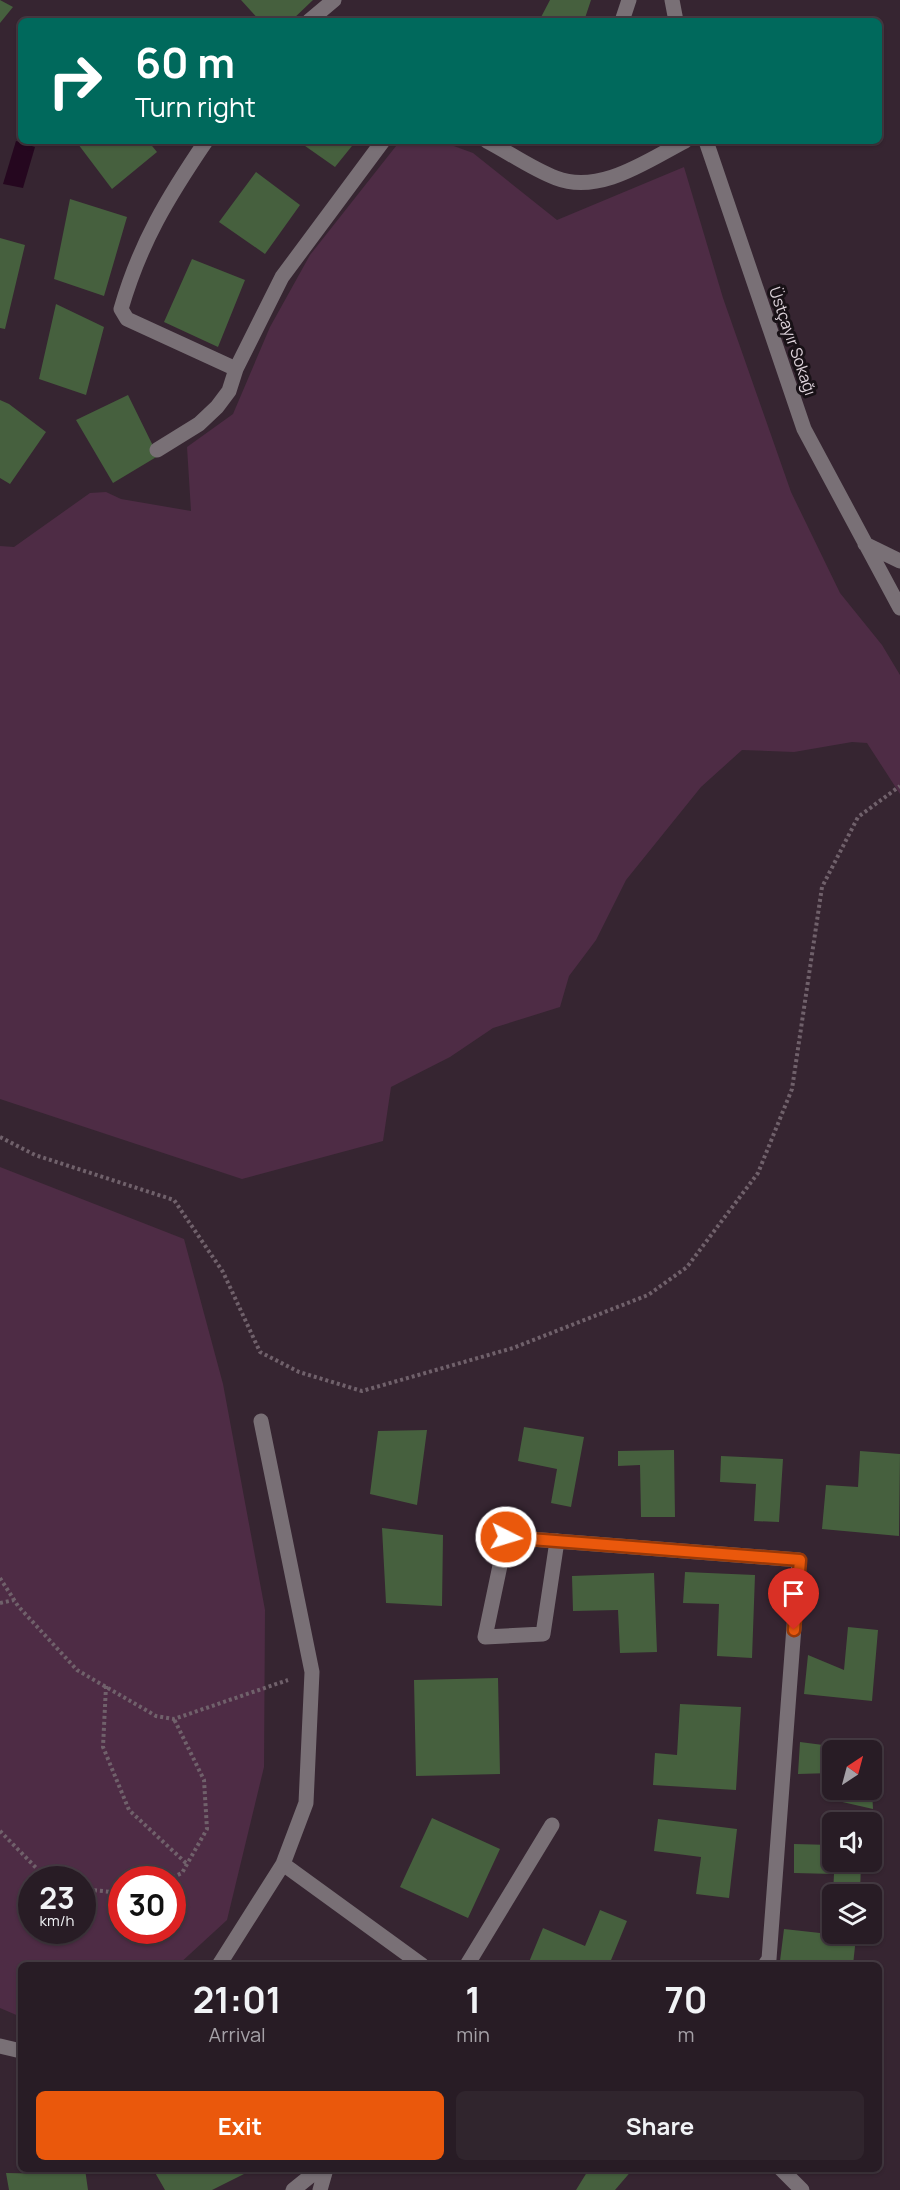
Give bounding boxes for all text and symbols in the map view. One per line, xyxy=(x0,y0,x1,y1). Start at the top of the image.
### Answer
text: 60 m xyxy=(135,33,235,91)
icon: right xyxy=(36,42,114,120)
text: Turn right xyxy=(135,88,256,125)
street label: Üstçayır Sokağı xyxy=(764,284,822,398)
position arrow xyxy=(474,1505,538,1569)
pin xyxy=(768,1568,819,1630)
icon: arrive xyxy=(777,1577,810,1610)
north arrow xyxy=(822,1740,882,1800)
map controls xyxy=(822,1740,882,1944)
button: sound xyxy=(822,1812,882,1872)
speed limit sign: 30 xyxy=(108,1866,186,1944)
text: 23 xyxy=(39,1877,75,1918)
button: layers xyxy=(822,1884,882,1944)
text: km/h xyxy=(40,1910,74,1931)
text: 21:01 xyxy=(193,1975,282,2024)
text: 1 xyxy=(465,1975,481,2024)
text: 70 xyxy=(664,1975,707,2024)
text: Arrival xyxy=(209,2021,266,2048)
text: min xyxy=(456,2021,490,2048)
text: m xyxy=(677,2021,694,2048)
button: Exit xyxy=(36,2091,444,2160)
button: Share xyxy=(456,2091,864,2160)

